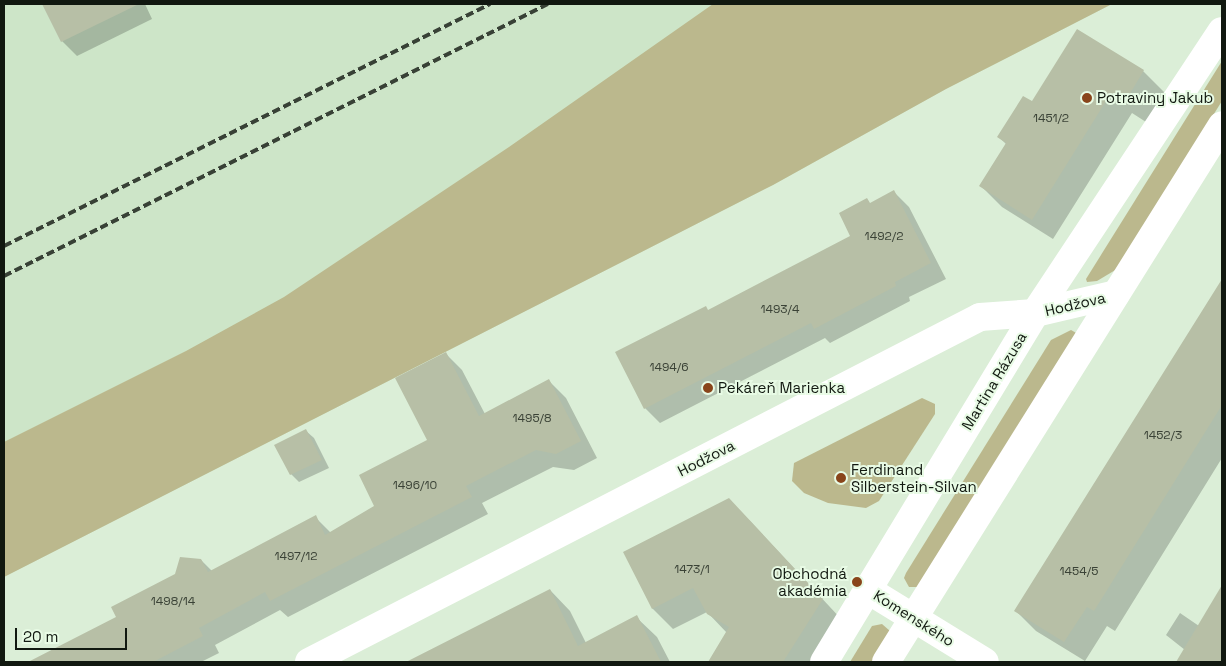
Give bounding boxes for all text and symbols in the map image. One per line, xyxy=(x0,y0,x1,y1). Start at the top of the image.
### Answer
place label: Potraviny Jakub xyxy=(1097,89,1213,107)
marker: Potraviny Jakub xyxy=(1081,92,1093,104)
house number: 1451/2 xyxy=(1033,112,1069,126)
house number: 1492/2 xyxy=(865,230,903,244)
street label: Hodžova xyxy=(1043,288,1107,320)
house number: 1493/4 xyxy=(760,303,800,317)
street label: Martina Rázusa xyxy=(958,329,1030,433)
house number: 1494/6 xyxy=(649,361,689,375)
place label: Pekáreň Marienka xyxy=(718,379,845,397)
marker: Pekáreň Marienka xyxy=(702,382,714,394)
house number: 1495/8 xyxy=(513,412,551,426)
house number: 1452/3 xyxy=(1144,429,1182,443)
street label: Hodžova xyxy=(674,436,738,480)
place label: Ferdinand Silberstein-Silvan xyxy=(851,460,977,495)
marker: Ferdinand Silberstein-Silvan xyxy=(835,472,847,484)
house number: 1496/10 xyxy=(393,479,437,493)
house number: 1497/12 xyxy=(274,550,318,564)
house number: 1473/1 xyxy=(674,563,710,577)
place label: Obchodná akadémia xyxy=(772,564,847,599)
house number: 1454/5 xyxy=(1060,565,1098,579)
marker: Obchodná akadémia xyxy=(851,576,863,588)
street label: Komenského xyxy=(870,586,958,650)
house number: 1498/14 xyxy=(151,595,195,609)
scale bar xyxy=(18,618,130,650)
text: 20 m xyxy=(23,627,58,646)

